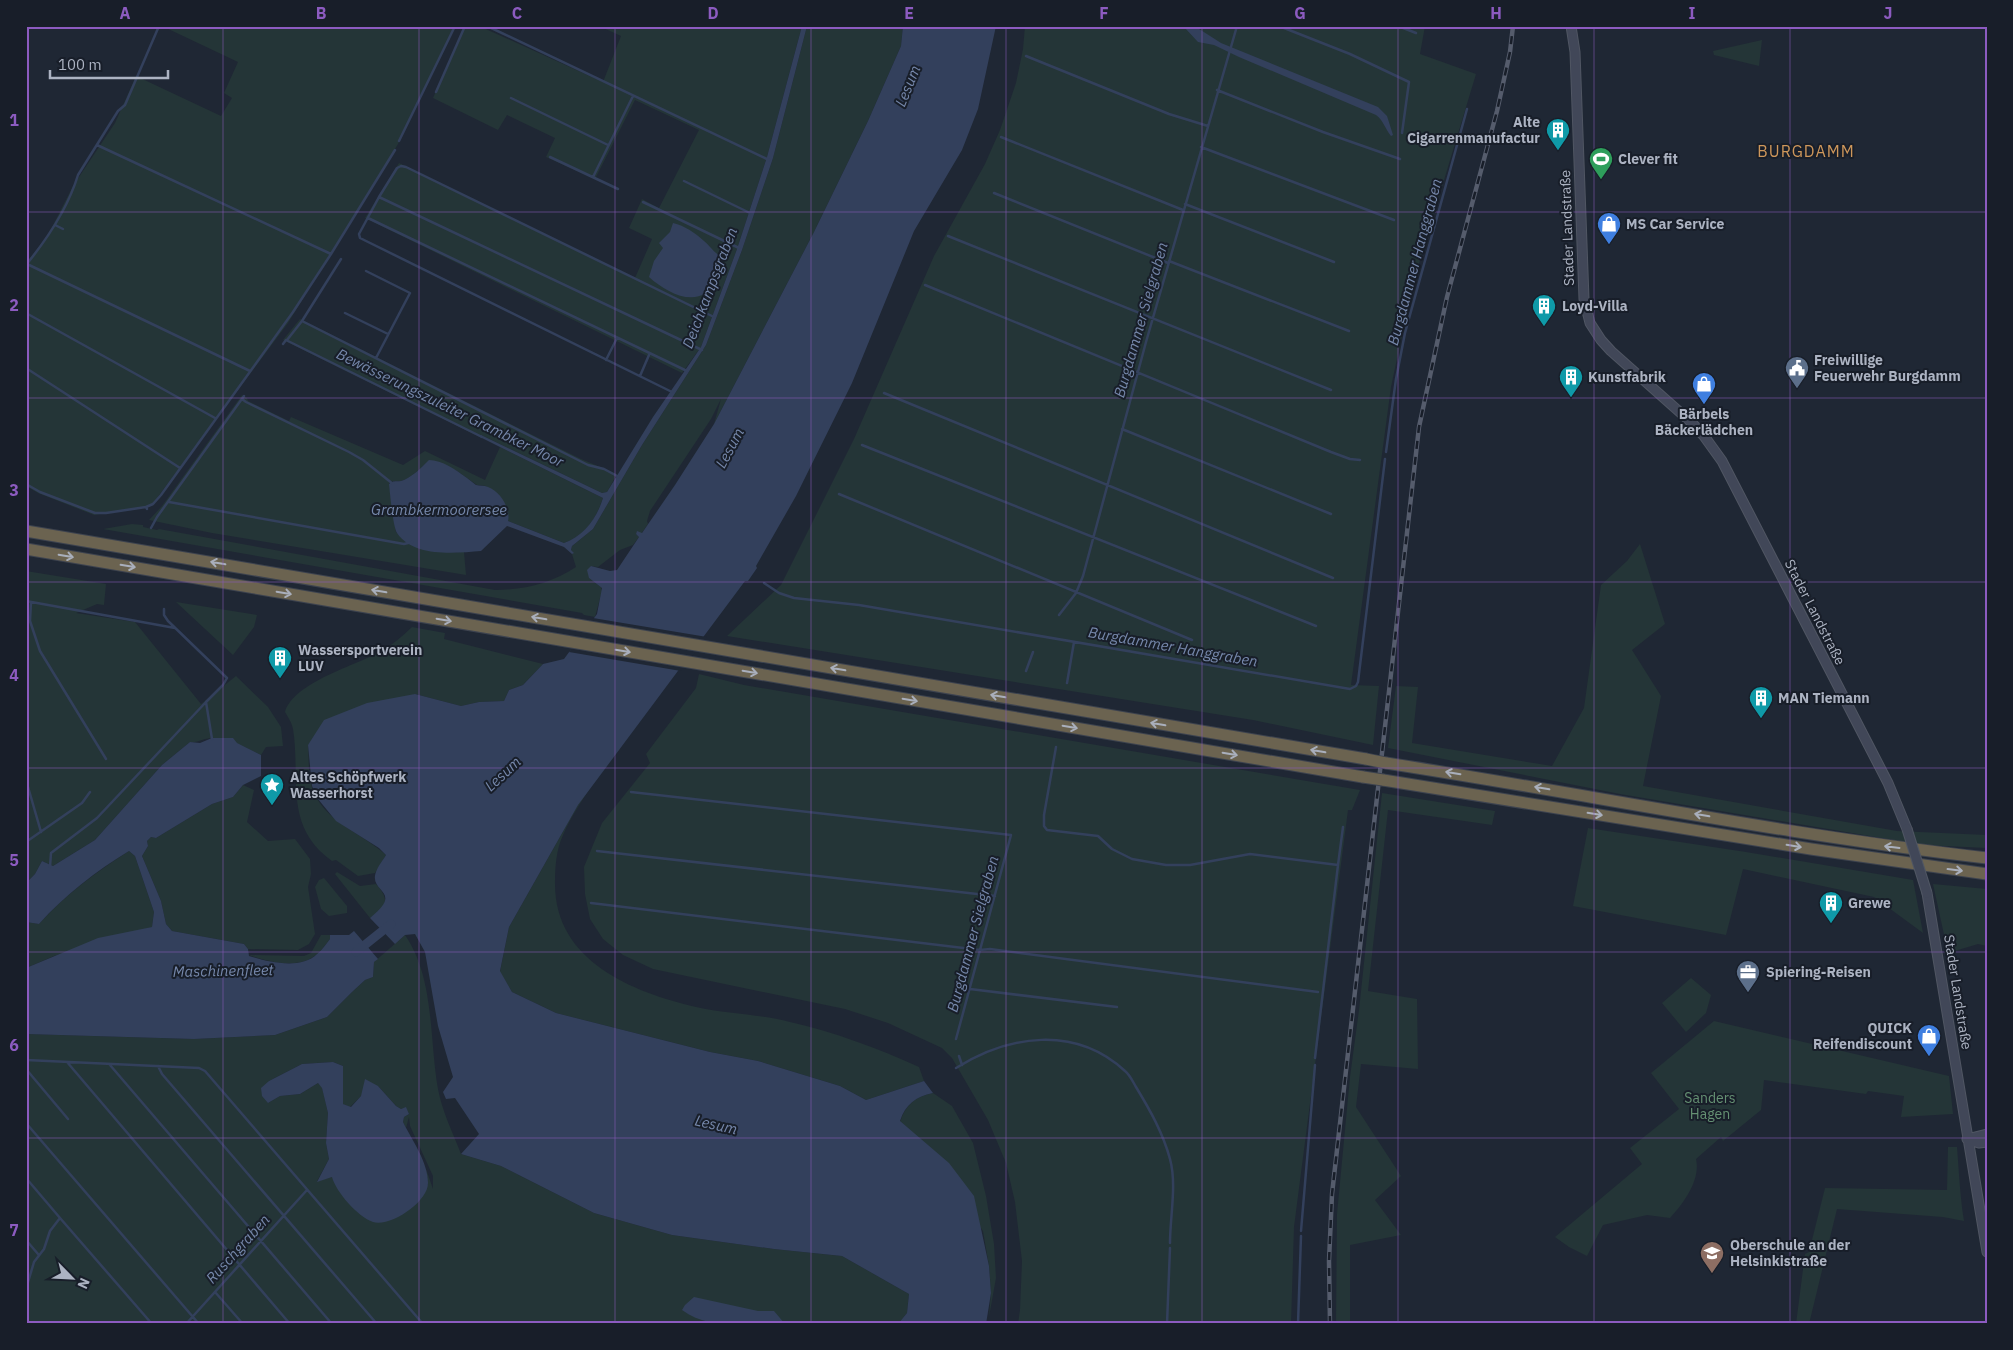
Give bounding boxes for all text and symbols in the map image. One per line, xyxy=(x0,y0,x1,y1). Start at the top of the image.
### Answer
text: A xyxy=(120,3,131,23)
text: B xyxy=(316,3,327,23)
text: C xyxy=(512,3,522,23)
text: D xyxy=(707,3,719,23)
text: E xyxy=(904,3,914,23)
text: F xyxy=(1099,3,1109,23)
text: G xyxy=(1294,3,1306,23)
text: H xyxy=(1490,3,1502,23)
text: I xyxy=(1689,3,1696,23)
text: J xyxy=(1884,3,1892,23)
scale bar xyxy=(50,48,168,80)
text: 100 m xyxy=(58,55,102,74)
water label: Lesum xyxy=(891,62,924,109)
text: 1 xyxy=(9,110,19,130)
place label: Alte Cigarrenmanufactur xyxy=(1407,113,1540,147)
building icon: Alte Cigarrenmanufactur xyxy=(1545,117,1571,151)
district label: BURGDAMM xyxy=(1757,141,1855,161)
sports icon: Clever fit xyxy=(1588,146,1614,180)
place label: Clever fit xyxy=(1618,150,1678,168)
street label: Stader Landstraße xyxy=(1556,169,1578,286)
water label: Burgdammer Hanggraben xyxy=(1383,177,1446,347)
shop icon: MS Car Service xyxy=(1596,211,1622,245)
place label: MS Car Service xyxy=(1626,215,1725,233)
water label: Deichkampsgraben xyxy=(678,225,741,351)
water label: Burgdammer Sielgraben xyxy=(1109,240,1172,400)
building icon: Loyd-Villa xyxy=(1531,293,1557,327)
text: 2 xyxy=(9,295,19,315)
place label: Loyd-Villa xyxy=(1562,297,1628,315)
water label: Bewässerungszuleiter Grambker Moor xyxy=(333,344,567,471)
place label: Freiwillige Feuerwehr Burgdamm xyxy=(1814,351,1961,385)
public building icon: Freiwillige Feuerwehr Burgdamm xyxy=(1784,355,1810,389)
building icon: Kunstfabrik xyxy=(1558,364,1584,398)
place label: Kunstfabrik xyxy=(1588,368,1667,386)
shop icon: Bärbels Bäckerlädchen xyxy=(1691,371,1717,405)
place label: Bärbels Bäckerlädchen xyxy=(1655,405,1753,439)
water label: Lesum xyxy=(711,424,748,471)
text: 3 xyxy=(9,480,19,500)
water label: Grambkermoorersee xyxy=(371,500,507,519)
one-way arrow xyxy=(58,551,74,561)
street label: Stader Landstraße xyxy=(1781,556,1850,668)
one-way arrow xyxy=(211,558,227,568)
one-way arrow xyxy=(120,562,136,572)
one-way arrow xyxy=(371,585,387,595)
one-way arrow xyxy=(276,588,292,598)
one-way arrow xyxy=(531,613,547,623)
one-way arrow xyxy=(436,616,452,626)
water label: Burgdammer Hanggraben xyxy=(1087,622,1259,671)
place label: Wassersportverein LUV xyxy=(298,641,422,675)
building icon: Wassersportverein LUV xyxy=(267,645,293,679)
one-way arrow xyxy=(614,647,630,657)
one-way arrow xyxy=(830,664,846,674)
text: 4 xyxy=(9,665,19,685)
one-way arrow xyxy=(741,668,757,678)
building icon: MAN Tiemann xyxy=(1748,685,1774,719)
place label: MAN Tiemann xyxy=(1778,689,1870,707)
one-way arrow xyxy=(990,691,1006,701)
one-way arrow xyxy=(901,695,917,705)
one-way arrow xyxy=(1151,718,1167,728)
one-way arrow xyxy=(1062,723,1078,733)
one-way arrow xyxy=(1311,746,1327,756)
one-way arrow xyxy=(1222,750,1238,760)
water label: Lesum xyxy=(480,752,525,795)
place label: Altes Schöpfwerk Wasserhorst xyxy=(290,768,407,802)
one-way arrow xyxy=(1445,768,1461,778)
place icon: Altes Schöpfwerk Wasserhorst xyxy=(259,772,285,806)
one-way arrow xyxy=(1534,782,1550,792)
one-way arrow xyxy=(1587,810,1603,820)
one-way arrow xyxy=(1694,810,1710,820)
one-way arrow xyxy=(1786,841,1802,851)
one-way arrow xyxy=(1885,841,1901,851)
text: 5 xyxy=(9,850,19,870)
water label: Burgdammer Sielgraben xyxy=(943,854,1002,1014)
one-way arrow xyxy=(1947,865,1963,875)
building icon: Grewe xyxy=(1818,890,1844,924)
place label: Grewe xyxy=(1848,894,1891,912)
street label: Stader Landstraße xyxy=(1940,933,1976,1051)
office icon: Spiering-Reisen xyxy=(1735,959,1761,993)
water label: Maschinenfleet xyxy=(173,960,275,981)
place label: Spiering-Reisen xyxy=(1766,963,1871,981)
place label: QUICK Reifendiscount xyxy=(1813,1019,1912,1053)
shop icon: QUICK Reifendiscount xyxy=(1916,1023,1942,1057)
text: 6 xyxy=(9,1035,19,1055)
park label: Sanders Hagen xyxy=(1684,1089,1736,1123)
water label: Lesum xyxy=(693,1110,739,1139)
water label: Ruschgraben xyxy=(202,1210,274,1287)
text: 7 xyxy=(9,1220,19,1240)
place label: Oberschule an der Helsinkistraße xyxy=(1730,1236,1850,1270)
school or university icon: Oberschule an der Helsinkistraße xyxy=(1699,1240,1725,1274)
north arrow xyxy=(48,1252,98,1302)
text: N xyxy=(74,1275,94,1292)

